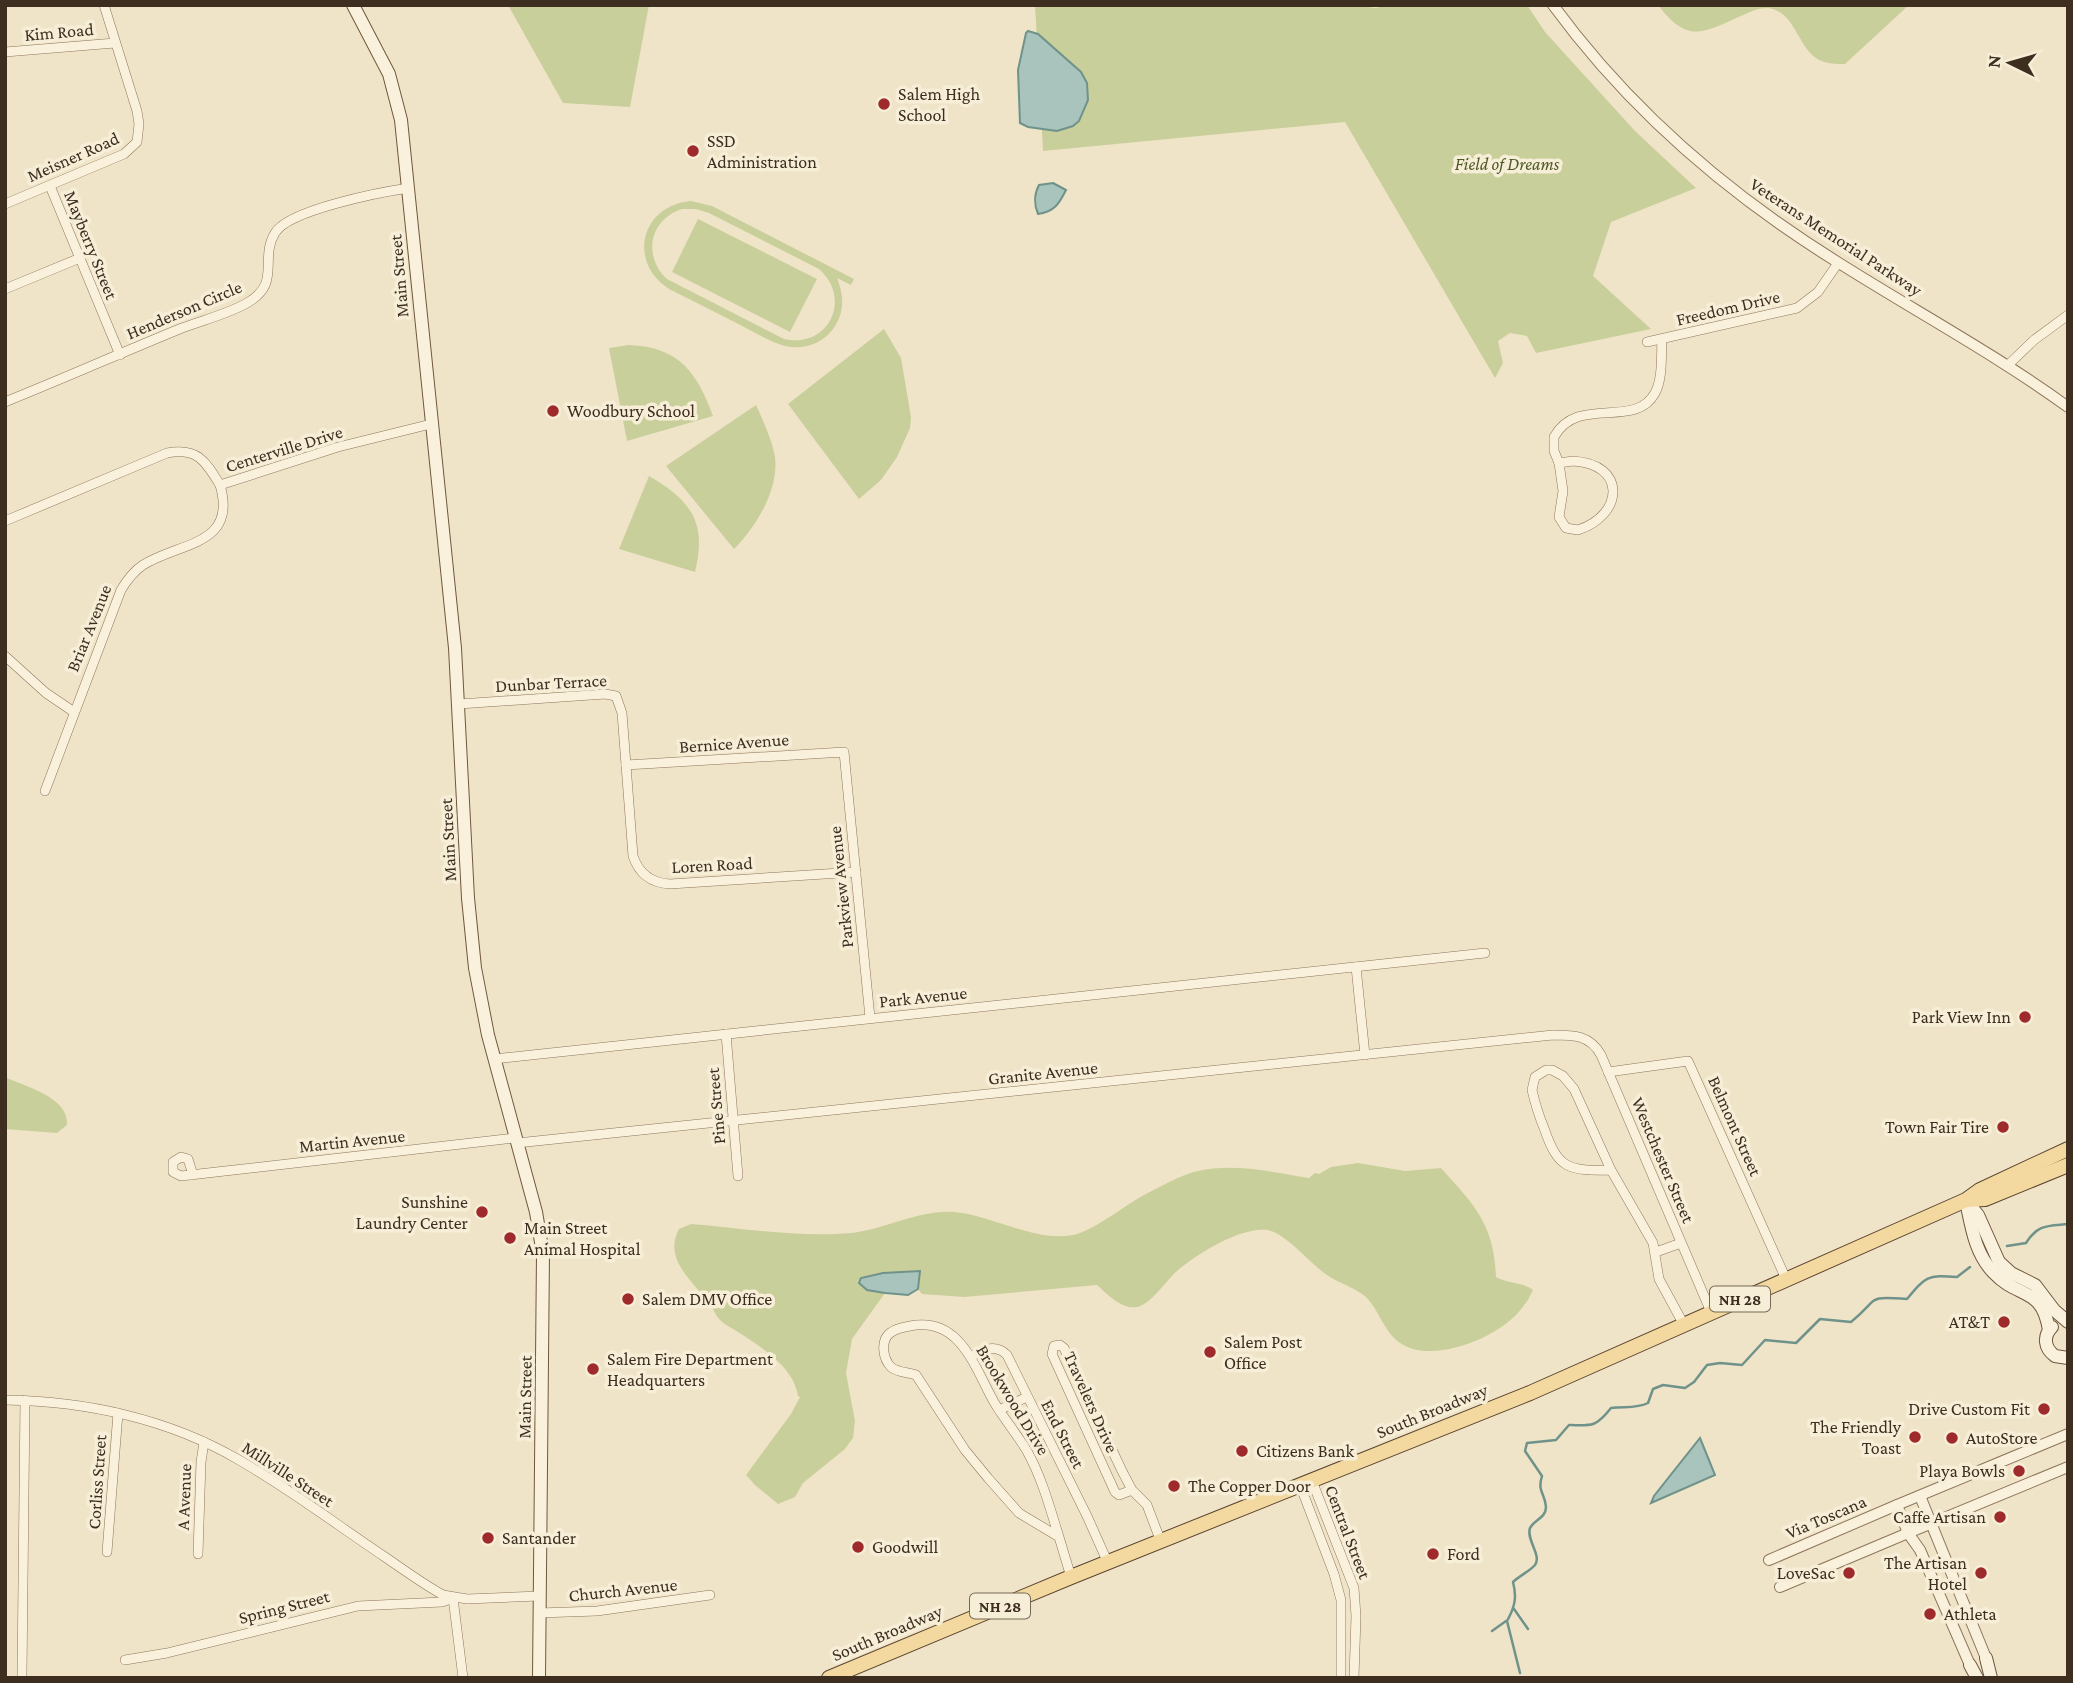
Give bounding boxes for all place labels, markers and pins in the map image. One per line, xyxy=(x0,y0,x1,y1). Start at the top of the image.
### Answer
place label: Salem High School xyxy=(898,84,980,125)
marker: Salem High School xyxy=(876,96,892,112)
place label: SSD Administration xyxy=(707,131,817,172)
marker: SSD Administration xyxy=(685,143,701,159)
place label: Woodbury School xyxy=(567,401,695,421)
marker: Woodbury School xyxy=(545,403,561,419)
place label: Park View Inn xyxy=(1912,1007,2011,1027)
marker: Park View Inn xyxy=(2017,1009,2033,1025)
place label: Town Fair Tire xyxy=(1885,1117,1989,1137)
marker: Town Fair Tire xyxy=(1995,1119,2011,1135)
place label: Sunshine Laundry Center xyxy=(356,1192,469,1233)
marker: Sunshine Laundry Center xyxy=(474,1204,490,1220)
place label: Main Street Animal Hospital xyxy=(524,1218,641,1259)
marker: Main Street Animal Hospital xyxy=(502,1230,518,1246)
place label: Salem DMV Office xyxy=(642,1289,772,1309)
marker: Salem DMV Office xyxy=(620,1291,636,1307)
place label: AT&T xyxy=(1949,1312,1990,1332)
marker: AT&T xyxy=(1996,1314,2012,1330)
place label: Salem Post Office xyxy=(1224,1332,1303,1373)
marker: Salem Post Office xyxy=(1202,1344,1218,1360)
place label: Salem Fire Department Headquarters xyxy=(607,1349,774,1390)
marker: Salem Fire Department Headquarters xyxy=(585,1361,601,1377)
place label: Drive Custom Fit xyxy=(1908,1399,2031,1419)
marker: Drive Custom Fit xyxy=(2036,1401,2052,1417)
place label: The Friendly Toast xyxy=(1810,1417,1902,1458)
place label: AutoStore xyxy=(1966,1428,2038,1448)
marker: The Friendly Toast xyxy=(1907,1429,1923,1445)
marker: AutoStore xyxy=(1944,1430,1960,1446)
place label: Citizens Bank xyxy=(1256,1441,1354,1461)
marker: Citizens Bank xyxy=(1234,1443,1250,1459)
place label: Playa Bowls xyxy=(1919,1461,2005,1481)
marker: Playa Bowls xyxy=(2011,1463,2027,1479)
place label: The Copper Door xyxy=(1188,1476,1312,1496)
marker: The Copper Door xyxy=(1166,1478,1182,1494)
place label: Caffe Artisan xyxy=(1893,1507,1986,1527)
marker: Caffe Artisan xyxy=(1992,1509,2008,1525)
place label: Santander xyxy=(502,1528,577,1548)
marker: Santander xyxy=(480,1530,496,1546)
place label: Goodwill xyxy=(872,1537,938,1557)
marker: Goodwill xyxy=(850,1539,866,1555)
place label: Ford xyxy=(1447,1544,1480,1564)
marker: Ford xyxy=(1425,1546,1441,1562)
place label: The Artisan Hotel xyxy=(1884,1553,1967,1594)
place label: LoveSac xyxy=(1777,1563,1836,1583)
marker: LoveSac xyxy=(1841,1565,1857,1581)
marker: The Artisan Hotel xyxy=(1973,1565,1989,1581)
place label: Athleta xyxy=(1944,1604,1997,1624)
marker: Athleta xyxy=(1922,1606,1938,1622)

